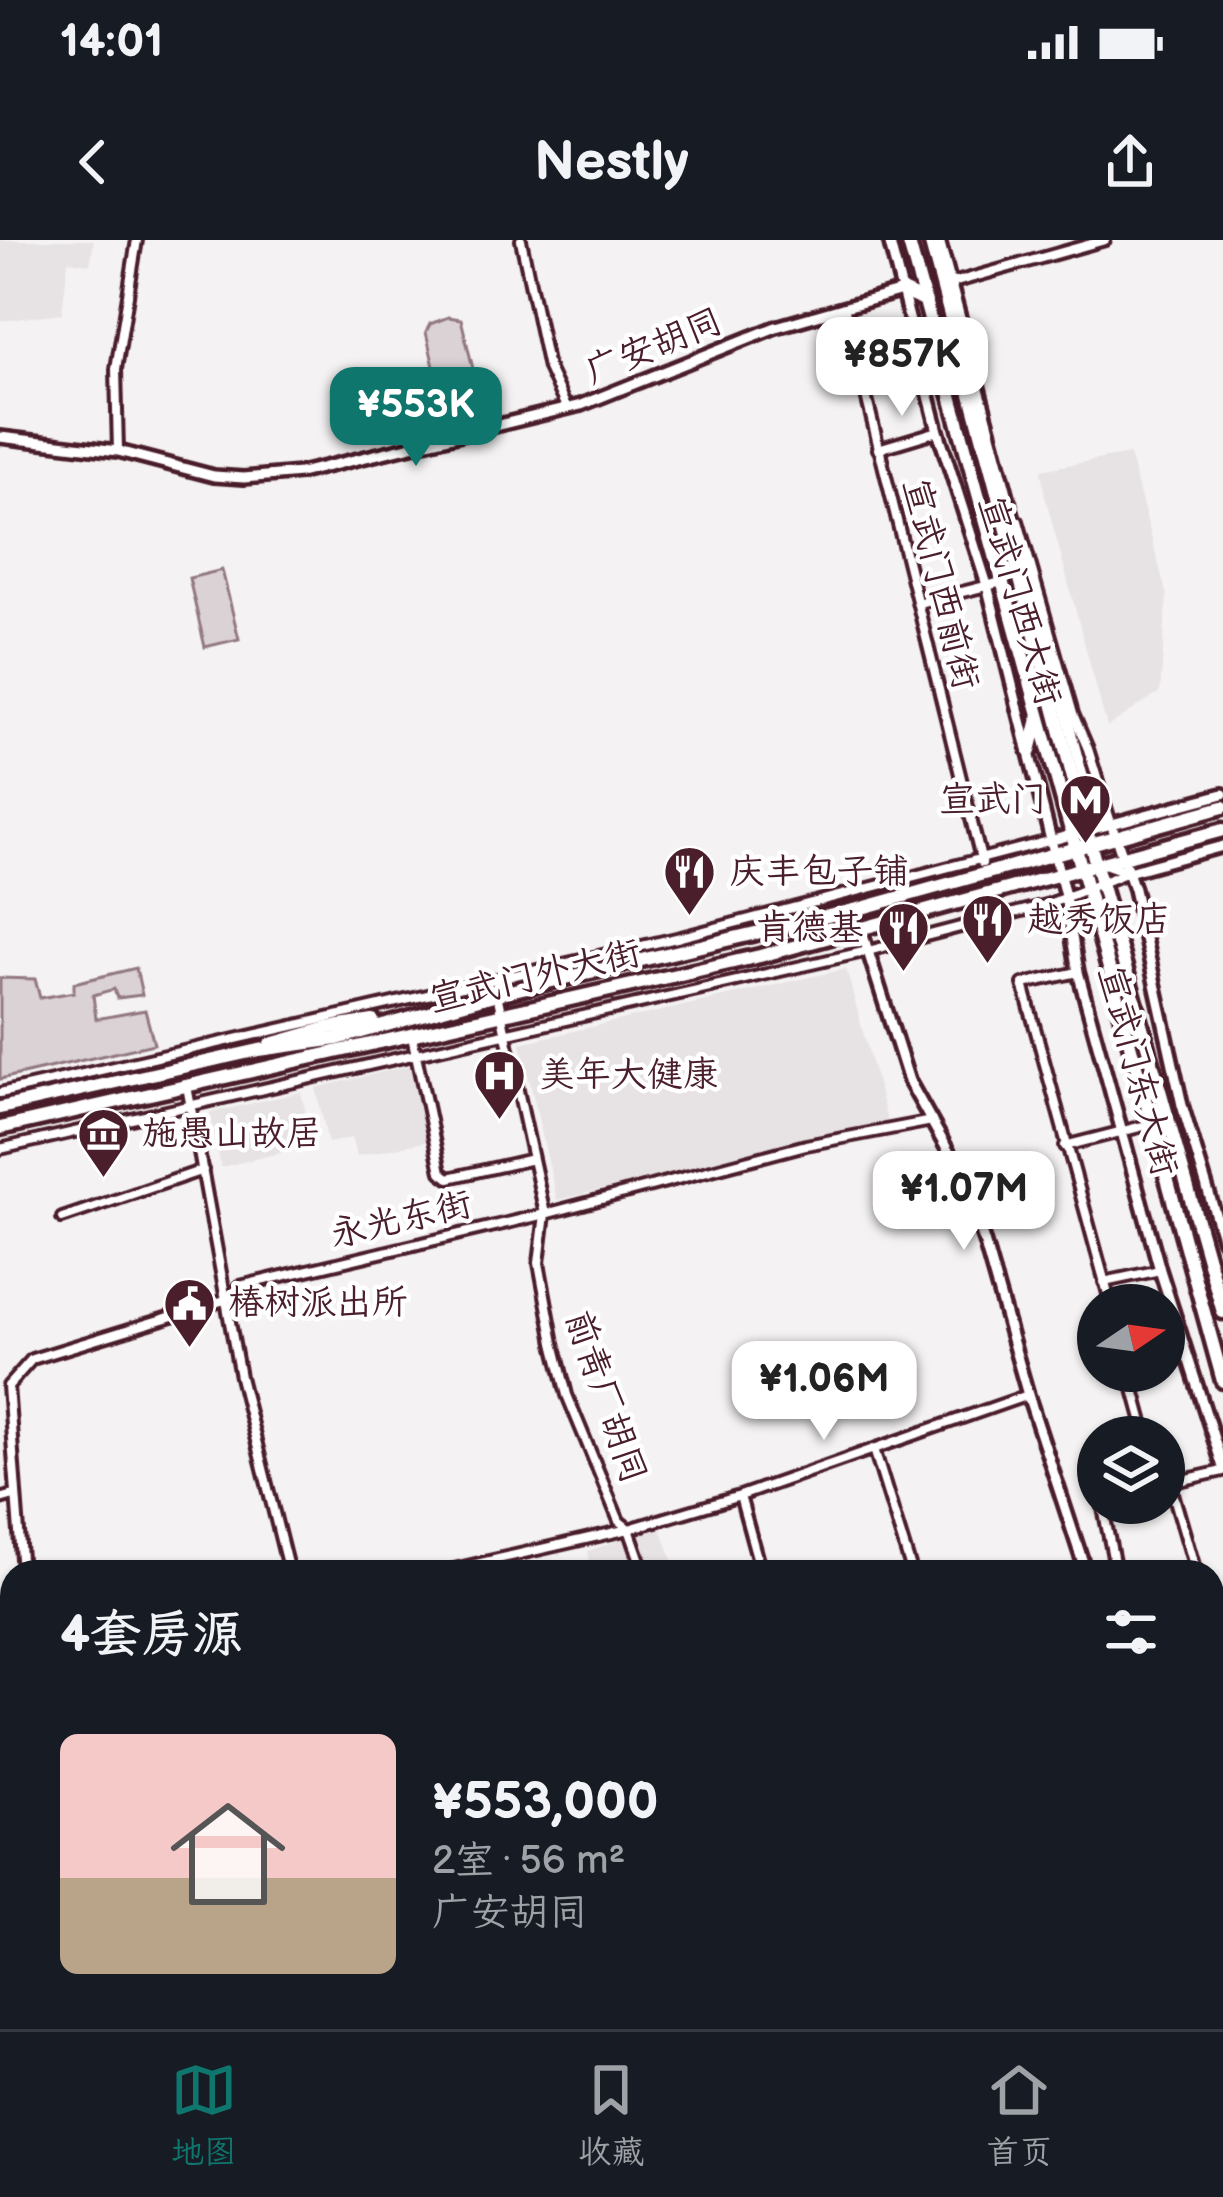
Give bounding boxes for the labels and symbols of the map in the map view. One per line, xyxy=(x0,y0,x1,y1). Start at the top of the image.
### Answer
street label: 广安胡同 xyxy=(579,300,729,394)
pin: ¥857K xyxy=(818,317,986,419)
pin: ¥553K xyxy=(332,367,500,469)
street label: 宣武门西前街 xyxy=(893,474,987,694)
street label: 宣武门西大街 xyxy=(969,491,1069,711)
metro station icon: 宣武门 xyxy=(1058,772,1114,846)
place label: 宣武门 xyxy=(939,779,1047,822)
restaurant icon: 庆丰包子铺 xyxy=(662,844,718,918)
place label: 庆丰包子铺 xyxy=(729,851,909,894)
restaurant icon: 越秀饭店 xyxy=(960,892,1016,966)
place label: 越秀饭店 xyxy=(1027,899,1171,942)
restaurant icon: 肯德基 xyxy=(875,900,931,974)
place label: 肯德基 xyxy=(756,907,864,950)
street label: 宣武门外大街 xyxy=(425,932,645,1022)
street label: 宣武门东大街 xyxy=(1088,961,1186,1181)
hospital icon: 美年大健康 xyxy=(472,1047,528,1121)
place label: 美年大健康 xyxy=(539,1054,719,1097)
museum icon: 施愚山故居 xyxy=(75,1106,131,1180)
place label: 施愚山故居 xyxy=(142,1113,322,1156)
pin: ¥1.07M xyxy=(866,1151,1062,1253)
street label: 永光东街 xyxy=(326,1183,476,1257)
public building icon: 椿树派出所 xyxy=(161,1275,217,1349)
place label: 椿树派出所 xyxy=(228,1282,408,1325)
north arrow xyxy=(1077,1284,1185,1392)
street label: 前青厂胡同 xyxy=(555,1305,655,1489)
pin: ¥1.06M xyxy=(726,1341,922,1443)

